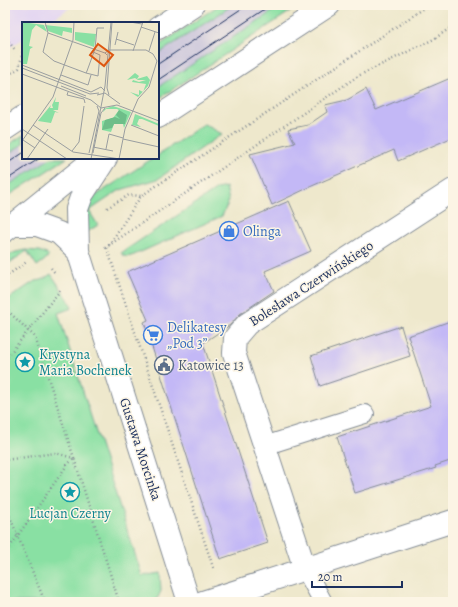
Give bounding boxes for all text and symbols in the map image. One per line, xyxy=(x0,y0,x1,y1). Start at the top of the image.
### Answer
inset map xyxy=(22,22,159,159)
shop icon: Olinga xyxy=(218,220,240,242)
place label: Olinga xyxy=(243,222,282,241)
street label: Bolesława Czerwińskiego xyxy=(245,236,377,331)
place label: Delikatesy „Pod 3” xyxy=(167,318,227,353)
supermarket icon: Delikatesy „Pod 3” xyxy=(142,324,164,346)
place label: Krystyna Maria Bochenek xyxy=(39,345,132,380)
place icon: Krystyna Maria Bochenek xyxy=(14,351,36,373)
public building icon: Katowice 13 xyxy=(153,354,175,376)
place label: Katowice 13 xyxy=(178,356,244,375)
street label: Gustawa Morcinka xyxy=(115,396,166,503)
place icon: Lucjan Czerny xyxy=(59,481,81,503)
place label: Lucjan Czerny xyxy=(29,504,111,523)
scale bar xyxy=(312,563,402,589)
text: 20 m xyxy=(318,569,342,585)

